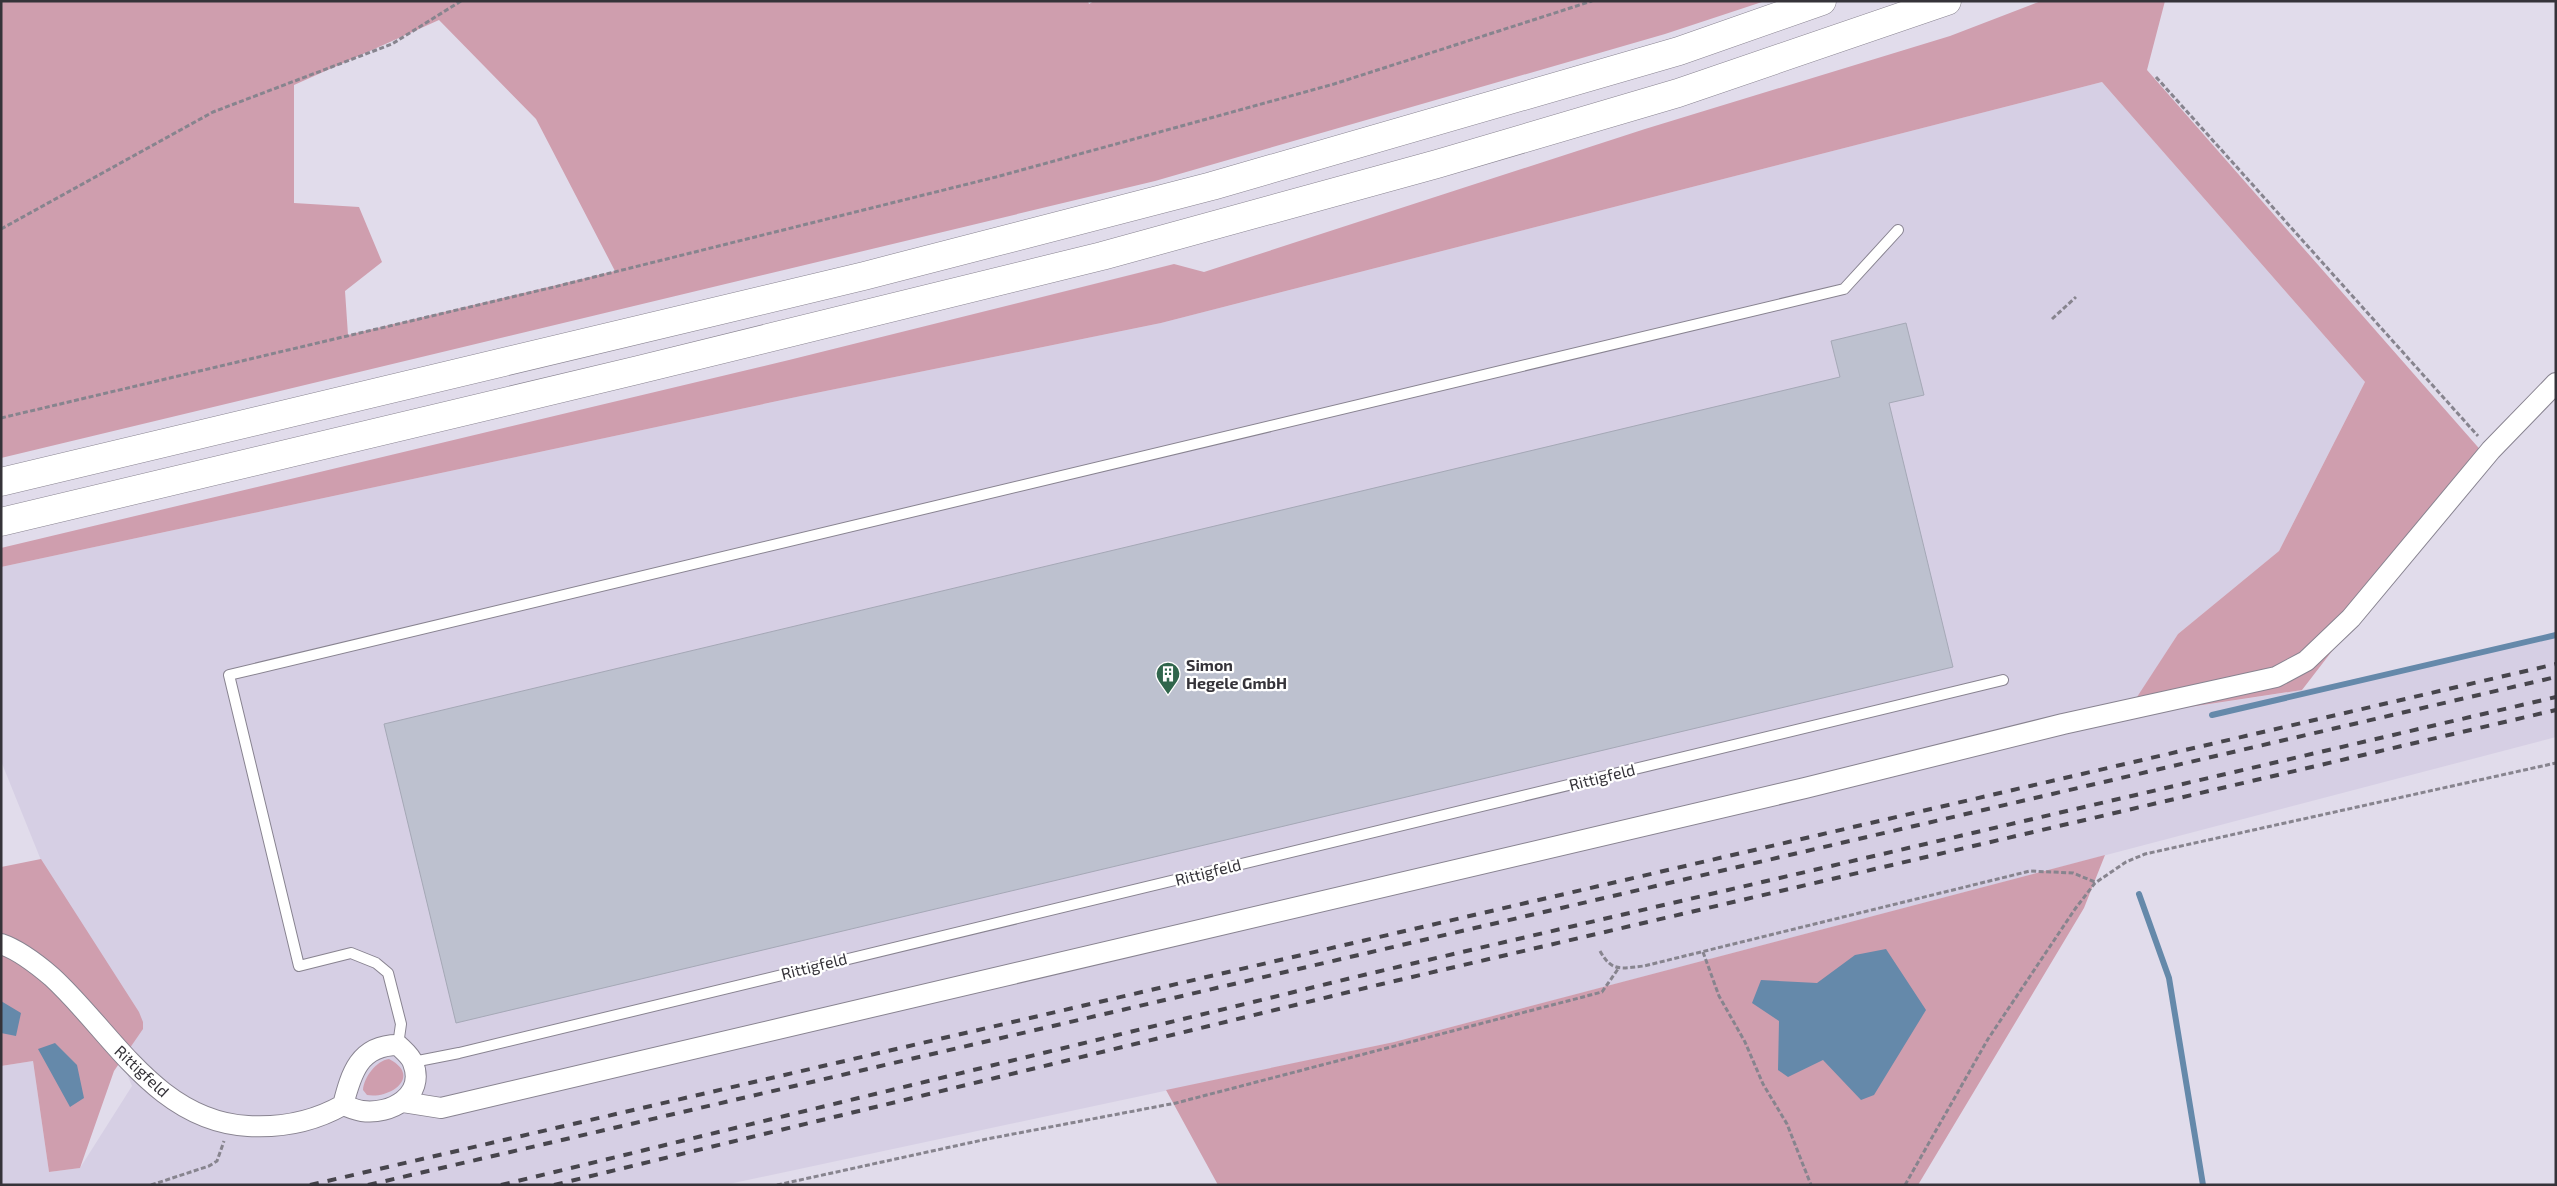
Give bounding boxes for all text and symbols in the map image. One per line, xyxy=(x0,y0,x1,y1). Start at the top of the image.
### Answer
place label: Simon Hegele GmbH xyxy=(1186,655,1287,692)
building icon: Simon Hegele GmbH xyxy=(1155,661,1181,695)
street label: Rittigfeld xyxy=(1567,759,1637,794)
street label: Rittigfeld xyxy=(1173,854,1243,889)
street label: Rittigfeld xyxy=(779,948,849,983)
street label: Rittigfeld xyxy=(111,1041,173,1101)

